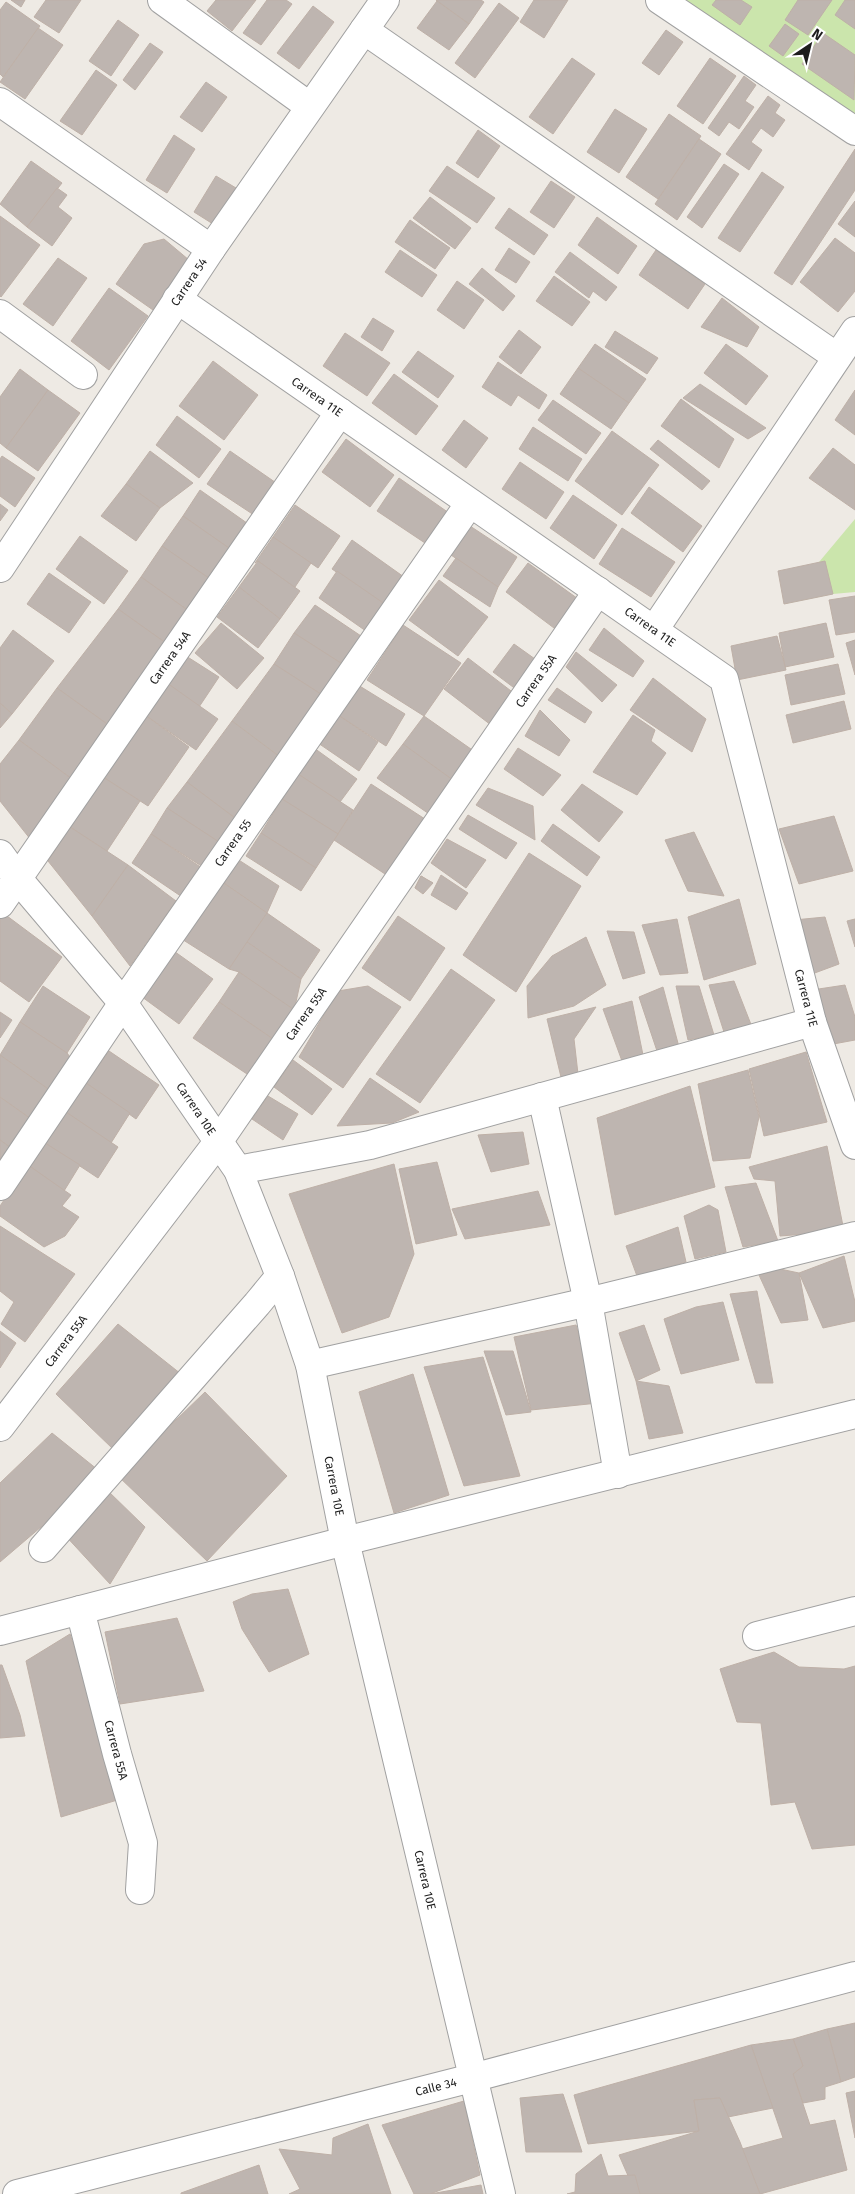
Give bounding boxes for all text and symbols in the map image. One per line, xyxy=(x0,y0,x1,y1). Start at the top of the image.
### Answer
north arrow xyxy=(785,20,835,70)
text: N xyxy=(808,25,826,44)
street label: Carrera 54 xyxy=(168,255,210,309)
street label: Carrera 11E xyxy=(289,374,345,420)
street label: Carrera 11E xyxy=(622,604,678,650)
street label: Carrera 54A xyxy=(147,629,194,687)
street label: Carrera 55A xyxy=(513,652,559,710)
street label: Carrera 55 xyxy=(212,817,254,869)
street label: Carrera 11E xyxy=(792,968,820,1028)
street label: Carrera 55A xyxy=(283,985,329,1043)
street label: Carrera 10E xyxy=(173,1080,219,1138)
street label: Carrera 55A xyxy=(42,1312,90,1370)
street label: Carrera 10E xyxy=(321,1455,347,1517)
street label: Carrera 55A xyxy=(101,1719,131,1782)
street label: Carrera 10E xyxy=(411,1849,439,1911)
street label: Calle 34 xyxy=(414,2075,459,2099)

